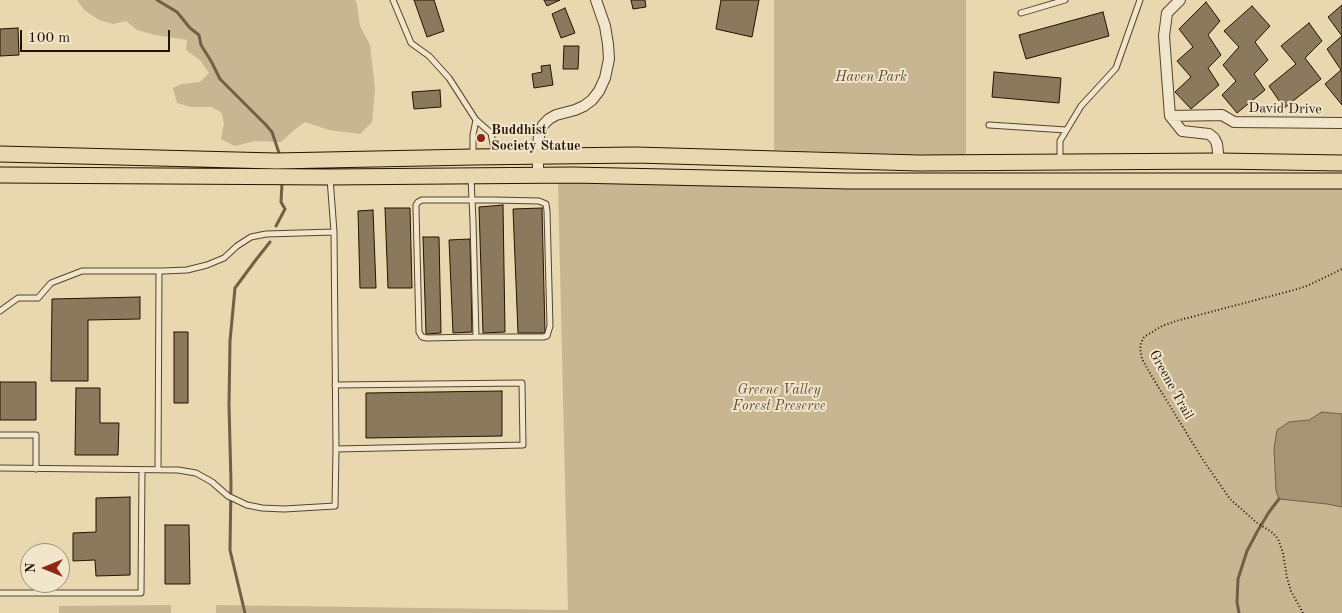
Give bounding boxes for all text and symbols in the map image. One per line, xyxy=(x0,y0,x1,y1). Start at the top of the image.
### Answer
scale bar xyxy=(22,20,172,52)
text: 100 m xyxy=(28,31,70,46)
park label: Haven Park xyxy=(835,69,907,85)
street label: David Drive xyxy=(1248,100,1322,118)
place label: Buddhist Society Statue xyxy=(491,122,581,154)
marker: Buddhist Society Statue xyxy=(475,132,487,144)
street label: Greene Trail xyxy=(1145,347,1197,423)
park label: Greene Valley Forest Preserve xyxy=(733,382,825,414)
north arrow xyxy=(20,543,70,593)
text: N xyxy=(24,563,38,573)

